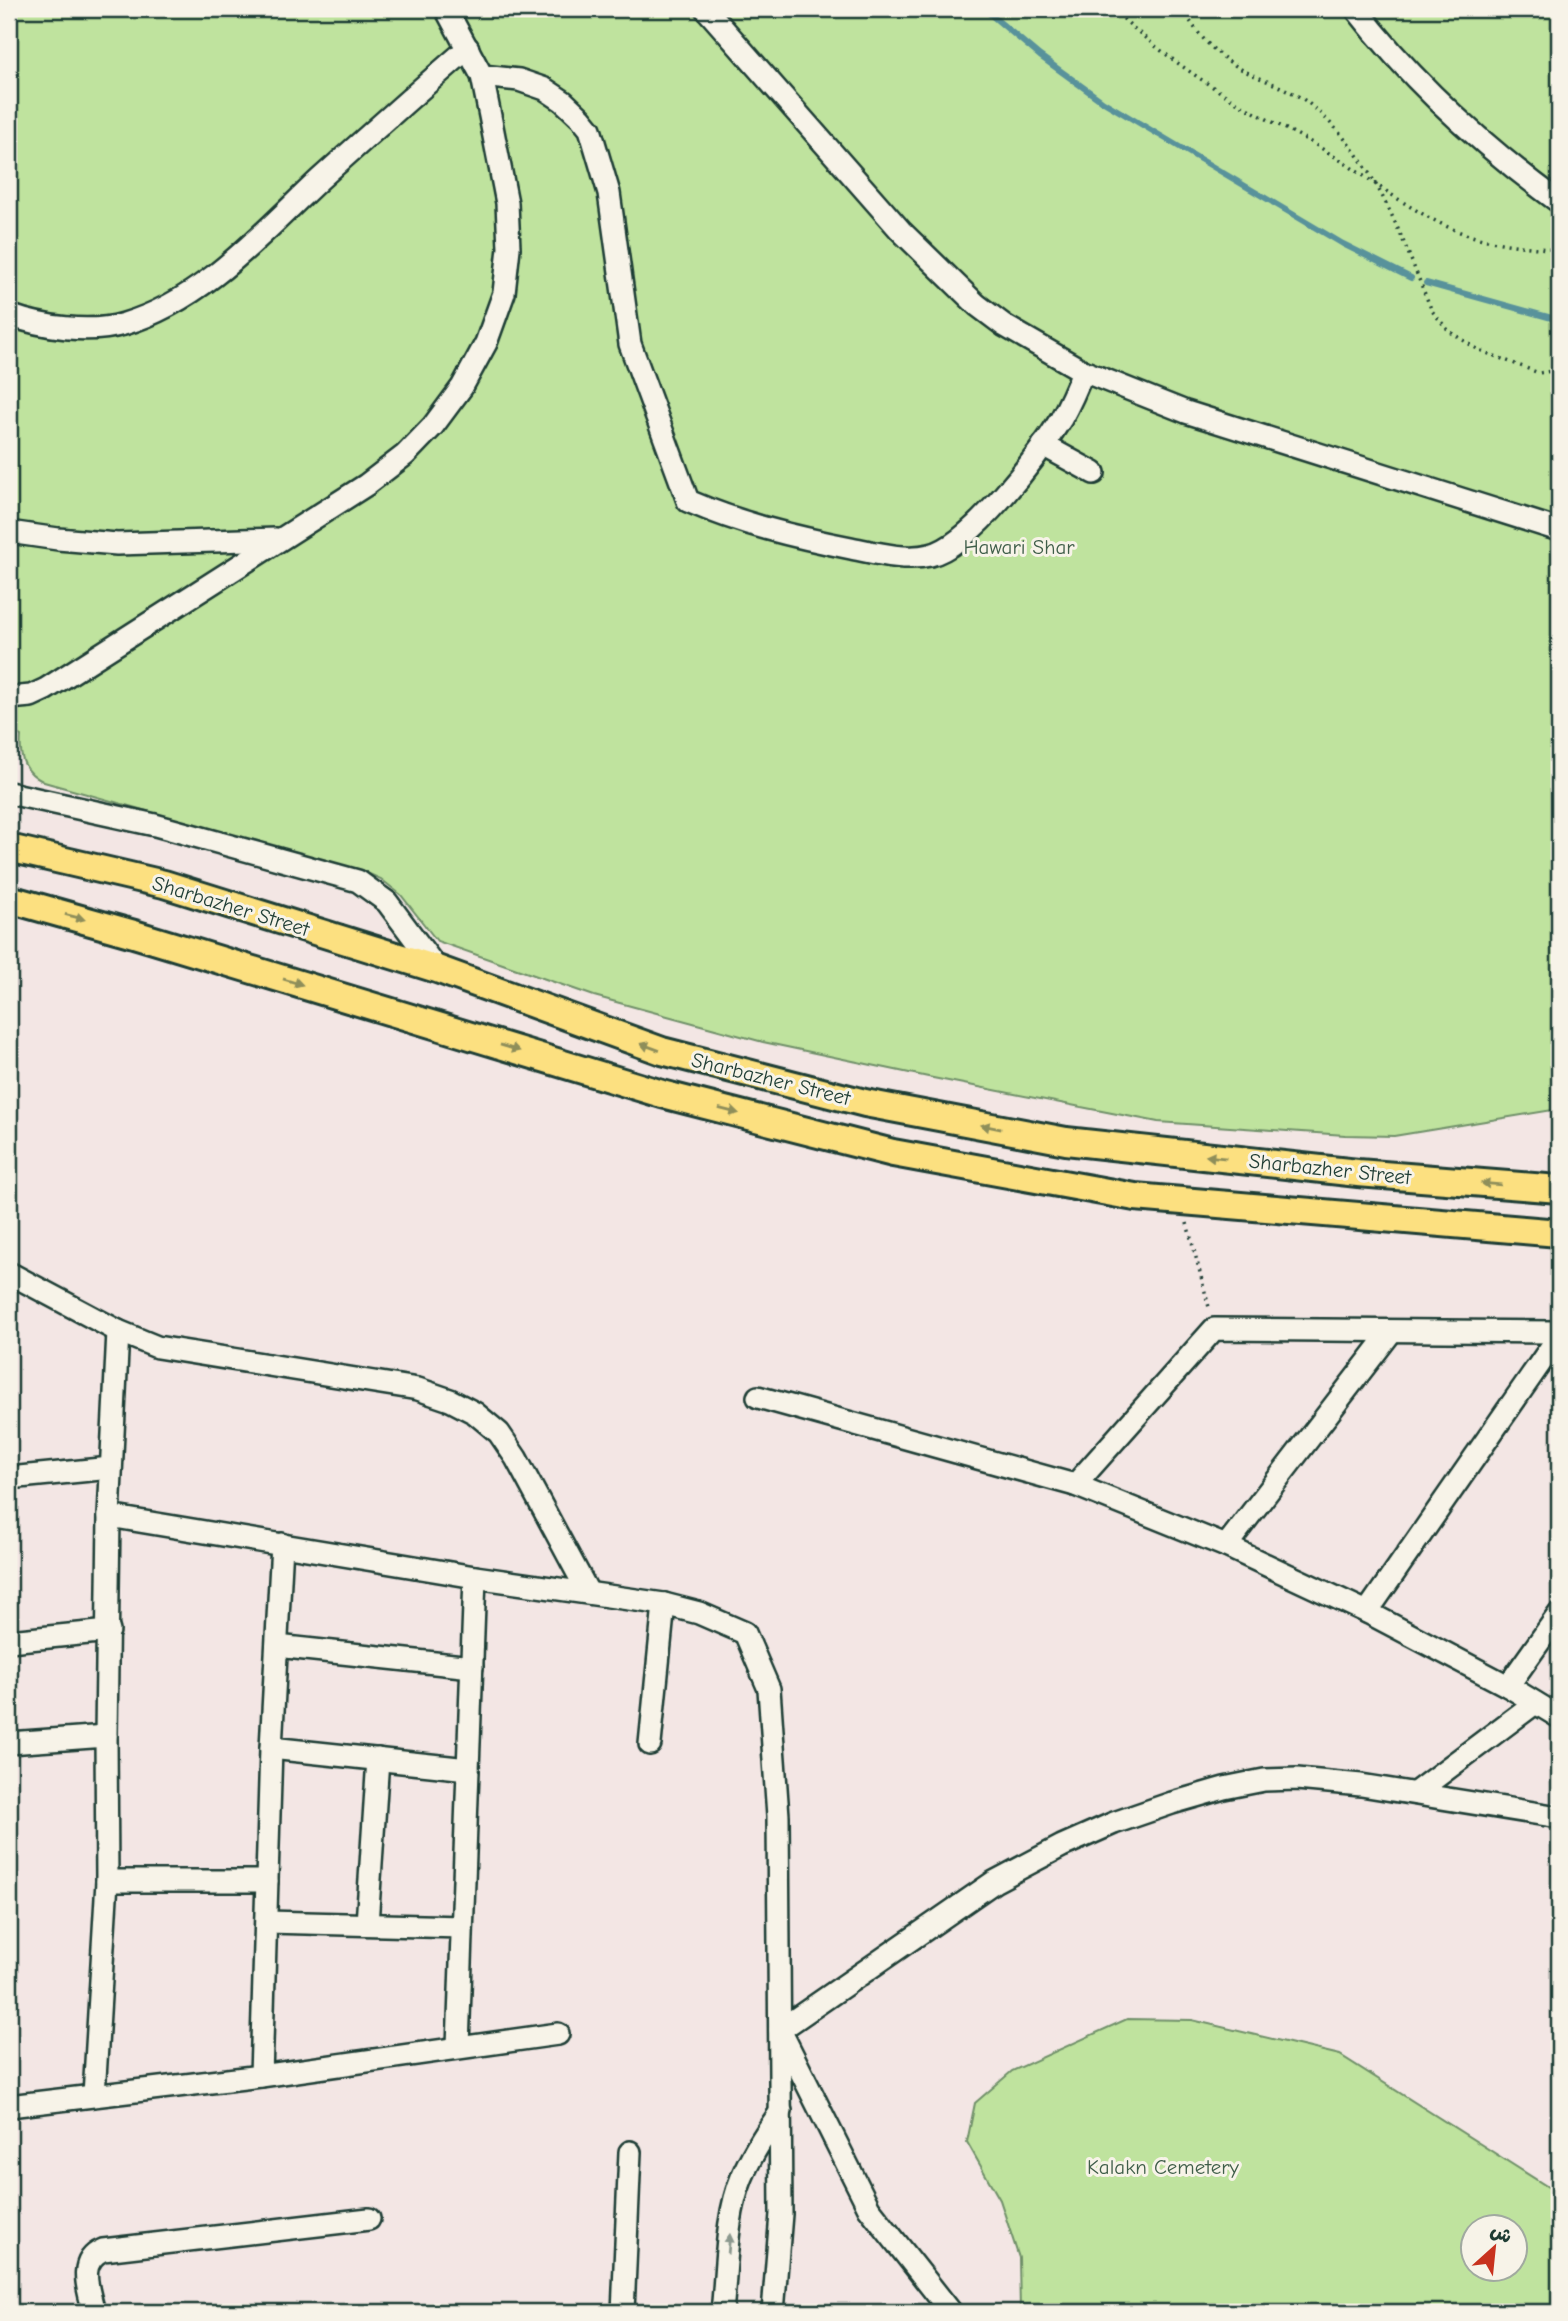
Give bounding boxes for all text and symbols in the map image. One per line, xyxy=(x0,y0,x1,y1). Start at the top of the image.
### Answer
park label: Hawari Shar xyxy=(963,535,1075,559)
street label: Sharbazher Street xyxy=(150,871,313,942)
one-way arrow xyxy=(64,912,86,923)
one-way arrow xyxy=(282,977,303,987)
one-way arrow xyxy=(640,1041,661,1052)
one-way arrow xyxy=(500,1043,521,1053)
street label: Sharbazher Street xyxy=(689,1048,854,1111)
one-way arrow xyxy=(718,1106,740,1117)
one-way arrow xyxy=(980,1121,1002,1132)
street label: Sharbazher Street xyxy=(1248,1149,1413,1190)
one-way arrow xyxy=(1205,1152,1227,1163)
one-way arrow xyxy=(1480,1178,1502,1189)
park label: Kalakn Cemetery xyxy=(1087,2155,1239,2179)
north arrow xyxy=(1460,2212,1530,2282)
text: ش xyxy=(1487,2219,1516,2248)
one-way arrow xyxy=(724,2233,735,2255)

